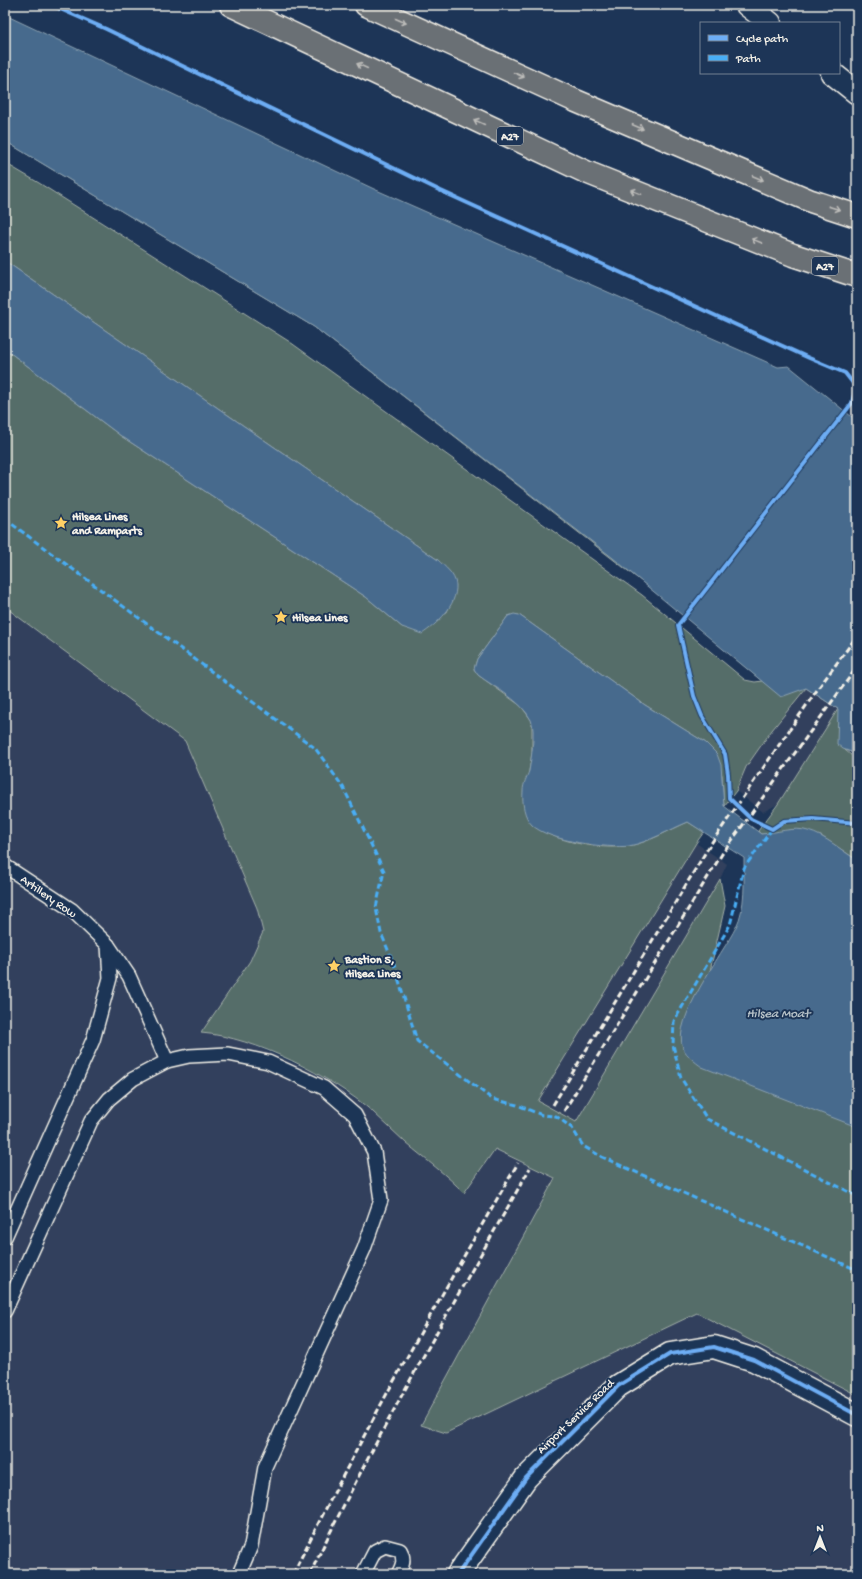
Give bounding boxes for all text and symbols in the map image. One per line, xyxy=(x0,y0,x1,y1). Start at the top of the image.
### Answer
one-way arrow xyxy=(395,18,407,25)
legend xyxy=(700,22,840,74)
text: Cycle path xyxy=(736,33,789,47)
text: Path xyxy=(735,53,761,67)
one-way arrow xyxy=(356,62,368,69)
one-way arrow xyxy=(513,72,525,79)
one-way arrow xyxy=(473,118,485,125)
one-way arrow xyxy=(632,124,644,132)
road number: A27 xyxy=(497,127,523,145)
one-way arrow xyxy=(752,175,764,182)
one-way arrow xyxy=(630,188,642,196)
one-way arrow xyxy=(827,205,840,212)
one-way arrow xyxy=(751,236,763,244)
road number: A27 xyxy=(812,257,838,275)
place label: Hilsea Lines and Ramparts xyxy=(71,511,142,539)
place icon: Hilsea Lines and Ramparts xyxy=(53,515,69,531)
place icon: Hilsea Lines xyxy=(273,609,289,625)
place label: Hilsea Lines xyxy=(292,612,348,626)
street label: Artillery Row xyxy=(17,873,79,922)
place label: Bastion 5, Hilsea Lines xyxy=(344,954,401,982)
place icon: Bastion 5, Hilsea Lines xyxy=(326,958,342,974)
water label: Hilsea Moat xyxy=(746,1007,812,1022)
street label: Airport Service Road xyxy=(535,1377,618,1458)
north arrow xyxy=(800,1517,840,1557)
text: N xyxy=(816,1523,824,1535)

